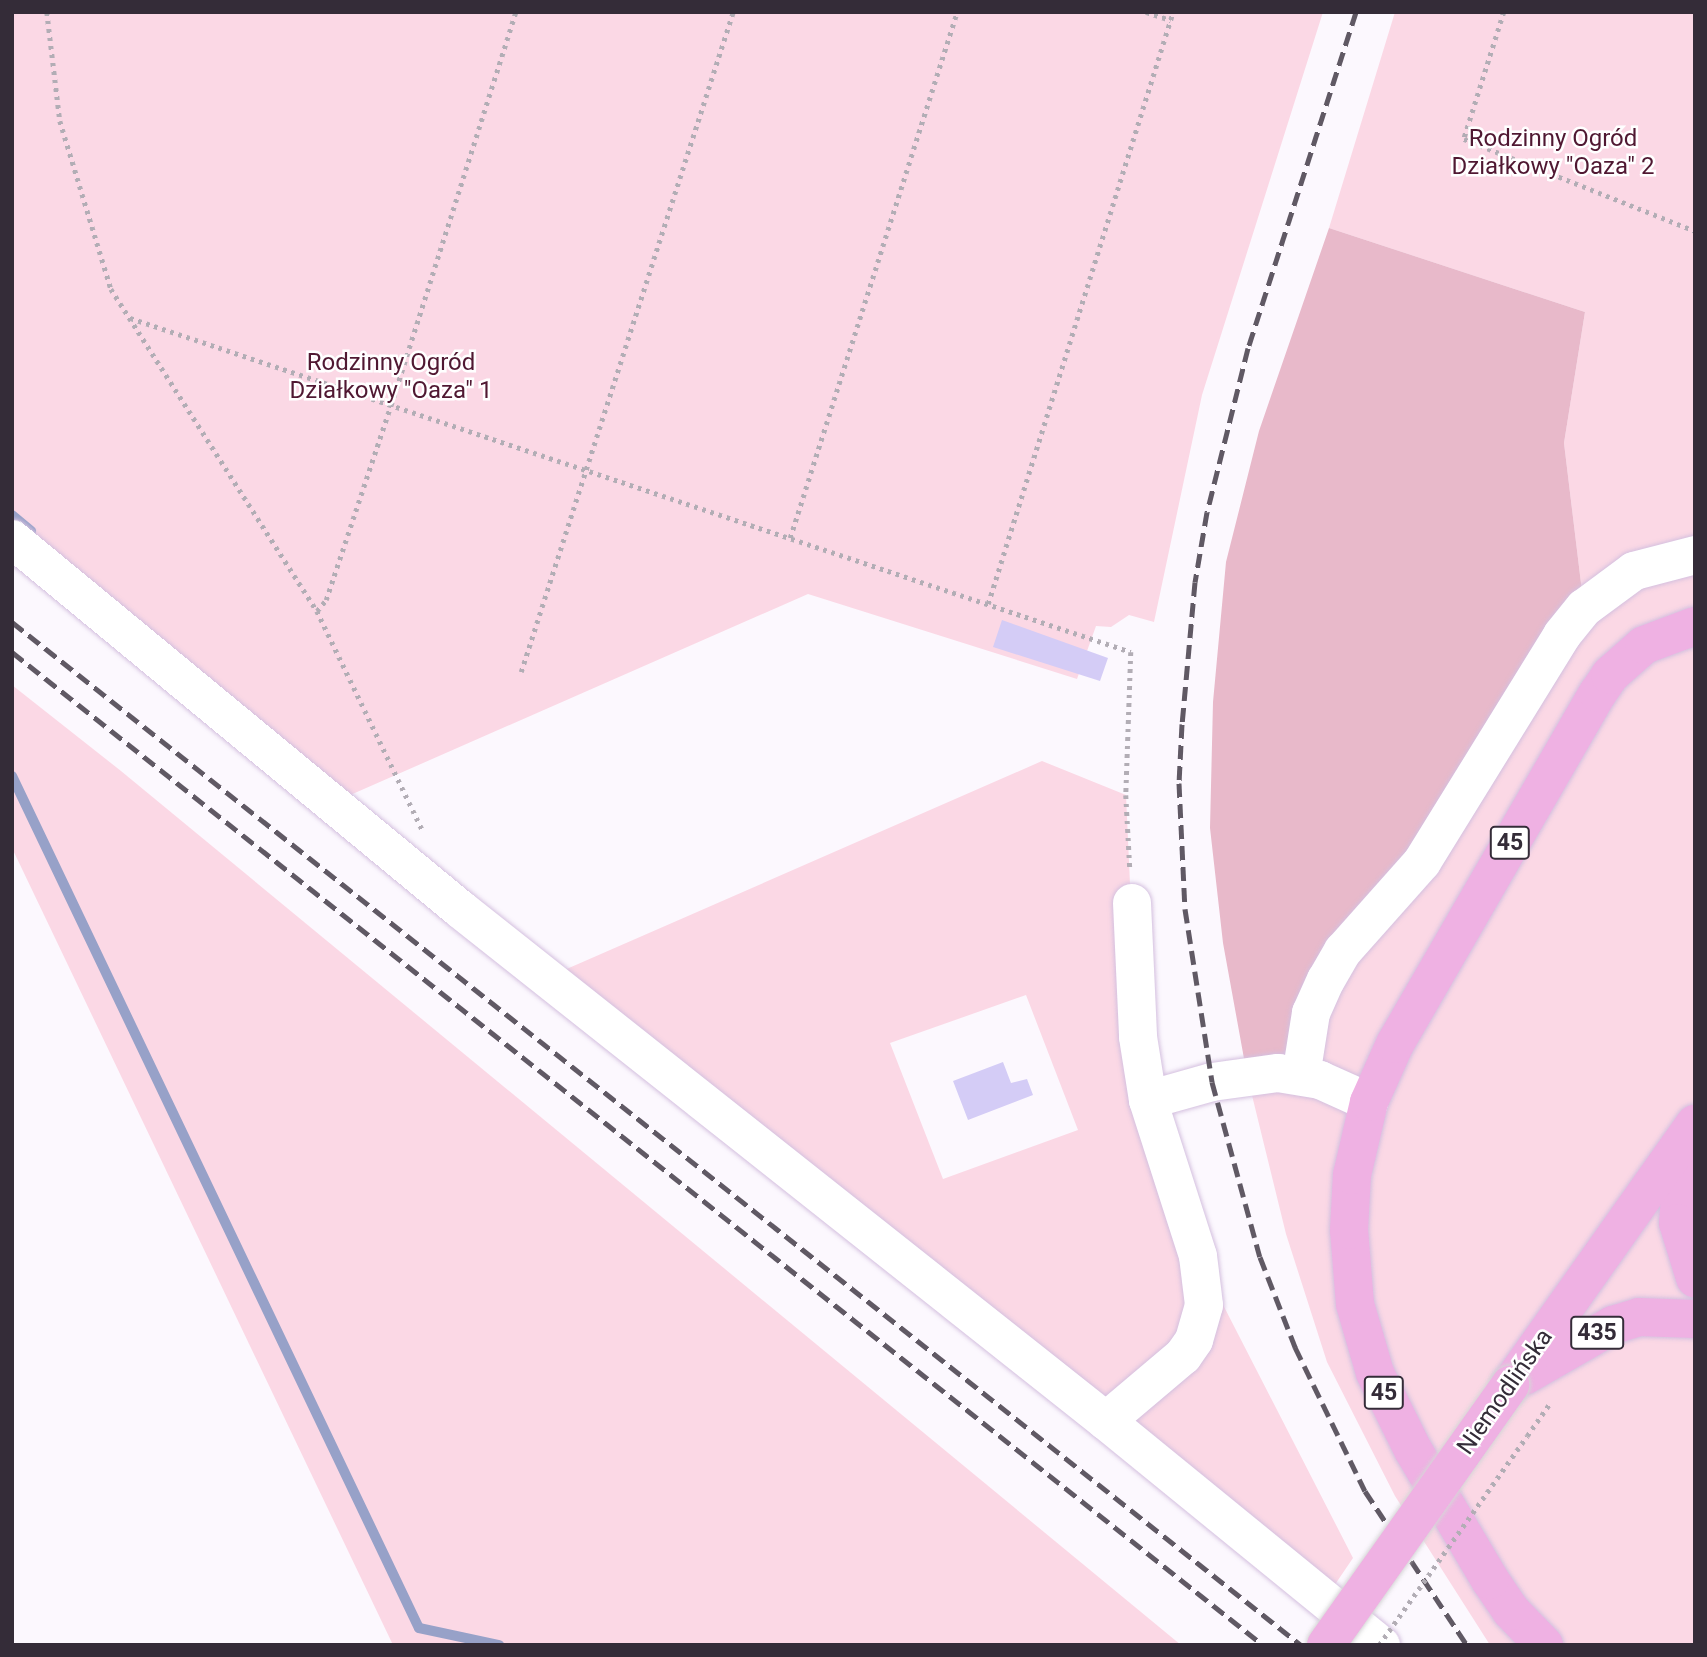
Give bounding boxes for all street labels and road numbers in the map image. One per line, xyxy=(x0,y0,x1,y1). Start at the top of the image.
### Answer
road number: 45 xyxy=(1489,824,1531,862)
road number: 435 xyxy=(1569,1314,1625,1352)
street label: Niemodlińska xyxy=(1451,1324,1559,1460)
road number: 45 xyxy=(1363,1374,1405,1412)

